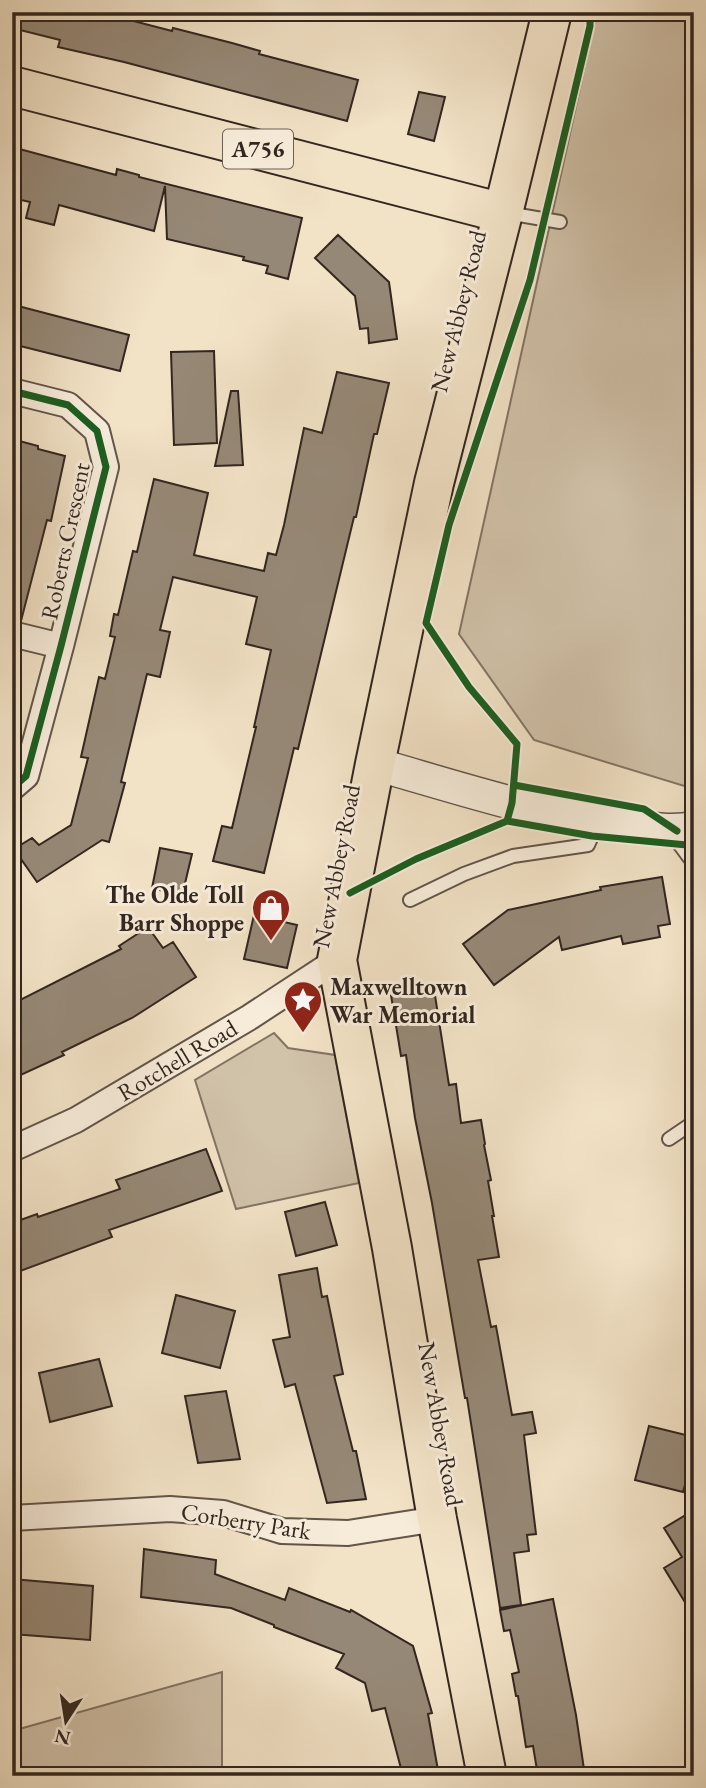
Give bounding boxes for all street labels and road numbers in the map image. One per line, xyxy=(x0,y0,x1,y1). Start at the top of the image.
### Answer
road number: A756 xyxy=(223,130,293,168)
street label: New Abbey Road xyxy=(423,226,493,395)
street label: Roberts Crescent xyxy=(33,459,97,622)
street label: New Abbey Road xyxy=(305,781,367,950)
street label: Rotchell Road xyxy=(111,1012,243,1108)
street label: New Abbey Road xyxy=(411,1340,471,1509)
street label: Corberry Park xyxy=(179,1495,314,1547)

